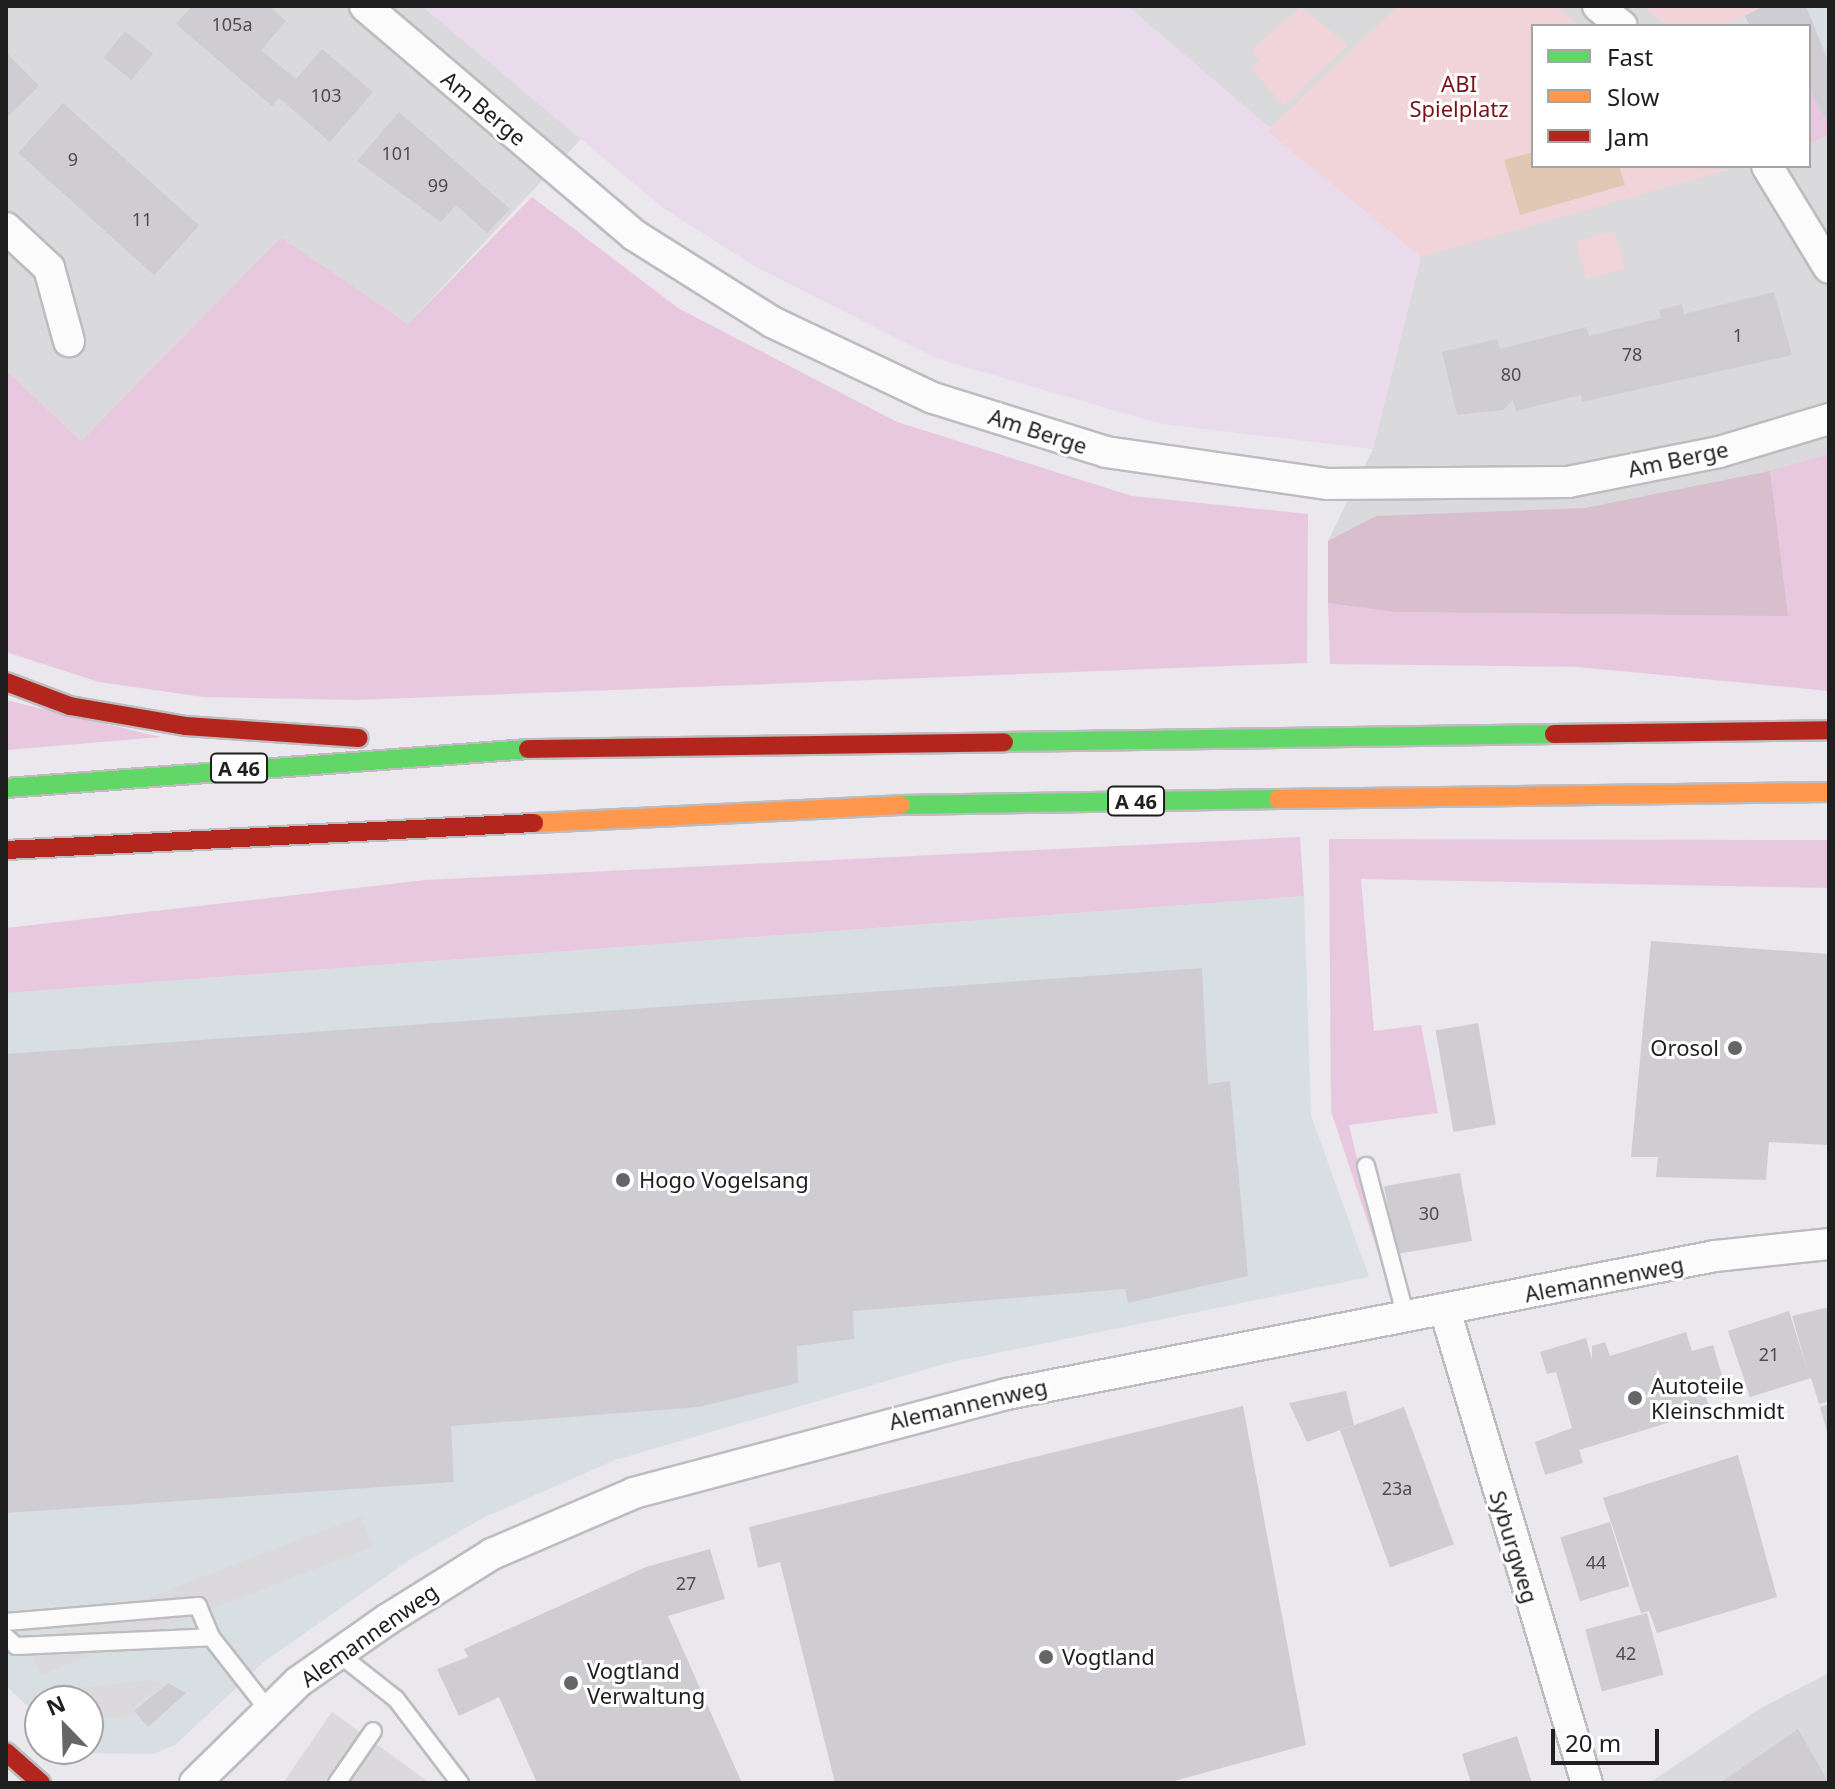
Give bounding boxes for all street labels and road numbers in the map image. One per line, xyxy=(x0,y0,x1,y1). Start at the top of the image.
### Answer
street label: Am Berge xyxy=(437,65,531,151)
street label: Am Berge xyxy=(985,403,1091,459)
street label: Am Berge xyxy=(1625,435,1731,483)
road number: A 46 xyxy=(209,752,269,784)
road number: A 46 xyxy=(1106,785,1166,817)
street label: Alemannenweg xyxy=(1522,1251,1686,1307)
street label: Alemannenweg xyxy=(886,1373,1050,1435)
street label: Syburgweg xyxy=(1484,1488,1544,1606)
street label: Alemannenweg xyxy=(295,1578,443,1692)

